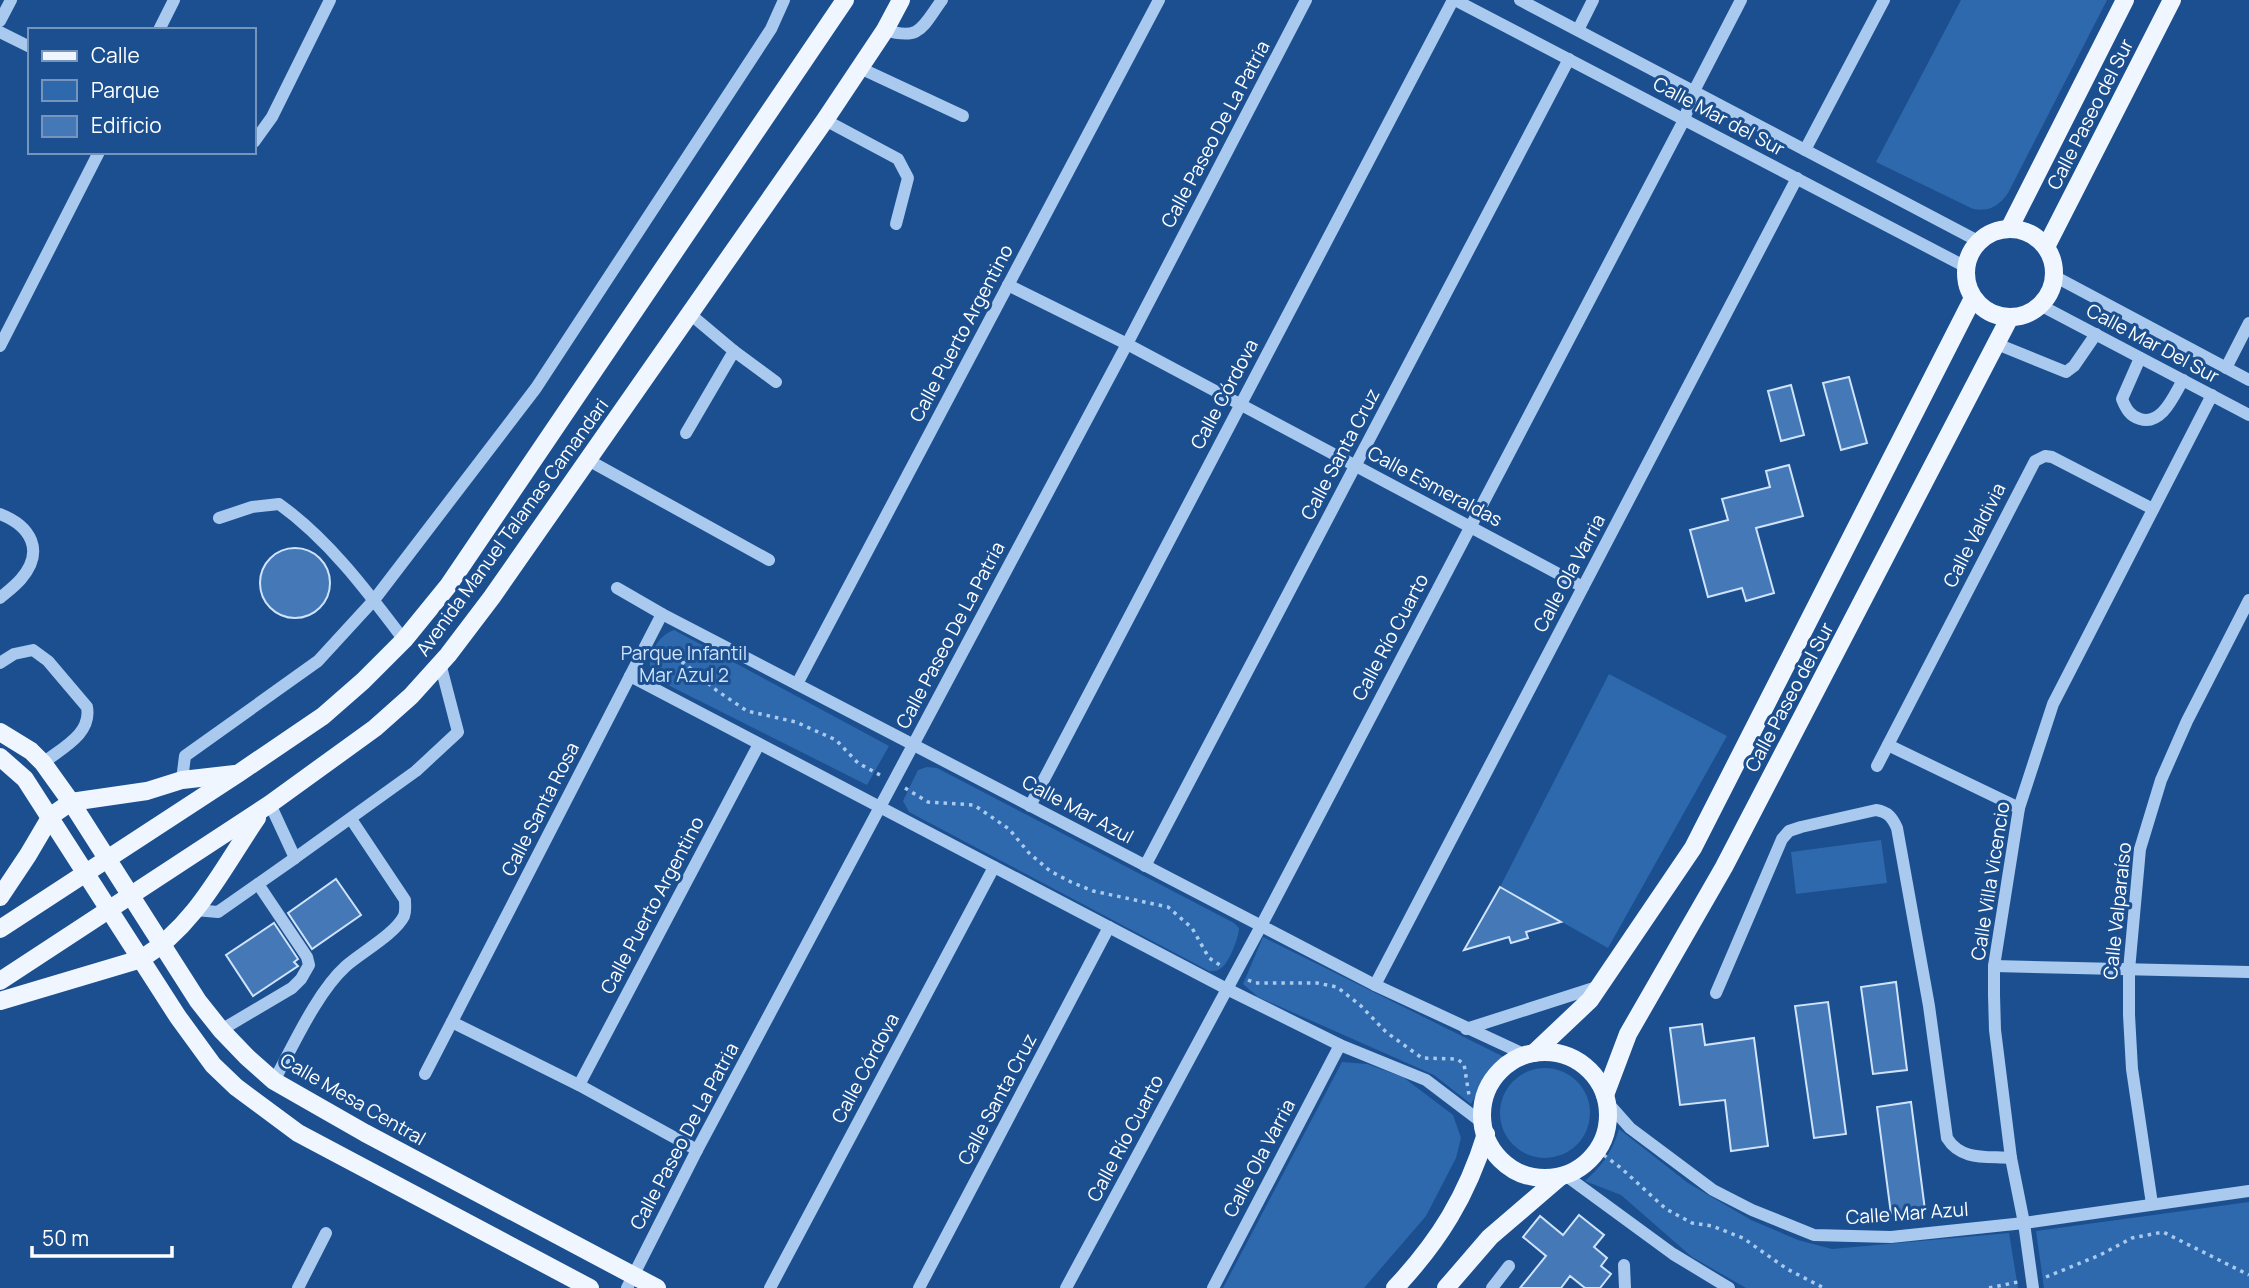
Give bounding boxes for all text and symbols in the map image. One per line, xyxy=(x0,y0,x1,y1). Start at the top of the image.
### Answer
legend xyxy=(28,28,256,154)
street label: Calle Paseo del Sur xyxy=(2041,34,2139,194)
street label: Calle Paseo De La Patria xyxy=(1155,36,1275,232)
text: Calle xyxy=(91,41,140,69)
street label: Calle Mar del Sur xyxy=(1649,70,1789,162)
text: Parque xyxy=(91,76,160,104)
text: Edificio xyxy=(91,111,162,139)
street label: Calle Puerto Argentino xyxy=(903,240,1019,426)
street label: Calle Mar Del Sur xyxy=(2082,297,2224,389)
street label: Calle Córdova xyxy=(1184,334,1264,454)
street label: Calle Santa Cruz xyxy=(1294,384,1386,524)
street label: Avenida Manuel Talamas Camandari xyxy=(410,393,614,661)
street label: Calle Esmeraldas xyxy=(1363,440,1507,532)
street label: Calle Valdivia xyxy=(1937,478,2011,592)
street label: Calle Ola Varria xyxy=(1527,509,1611,637)
street label: Calle Paseo De La Patria xyxy=(890,537,1010,733)
street label: Calle Río Cuarto xyxy=(1346,569,1434,705)
street label: Calle Paseo del Sur xyxy=(1739,617,1840,776)
park label: Parque Infantil Mar Azul 2 xyxy=(621,640,747,688)
street label: Calle Santa Rosa xyxy=(495,738,585,880)
street label: Calle Mar Azul xyxy=(1018,769,1138,849)
street label: Calle Villa Vicencio xyxy=(1965,800,2015,962)
street label: Calle Puerto Argentino xyxy=(594,812,710,998)
street label: Calle Valparaíso xyxy=(2097,841,2137,981)
street label: Calle Córdova xyxy=(825,1008,905,1128)
street label: Calle Santa Cruz xyxy=(951,1029,1043,1169)
street label: Calle Paseo De La Patria xyxy=(624,1038,744,1234)
street label: Calle Mesa Central xyxy=(275,1047,431,1151)
street label: Calle Río Cuarto xyxy=(1081,1070,1169,1206)
street label: Calle Ola Varria xyxy=(1217,1094,1301,1222)
street label: Calle Mar Azul xyxy=(1845,1196,1969,1230)
scale bar xyxy=(32,1214,172,1258)
text: 50 m xyxy=(42,1224,89,1252)

